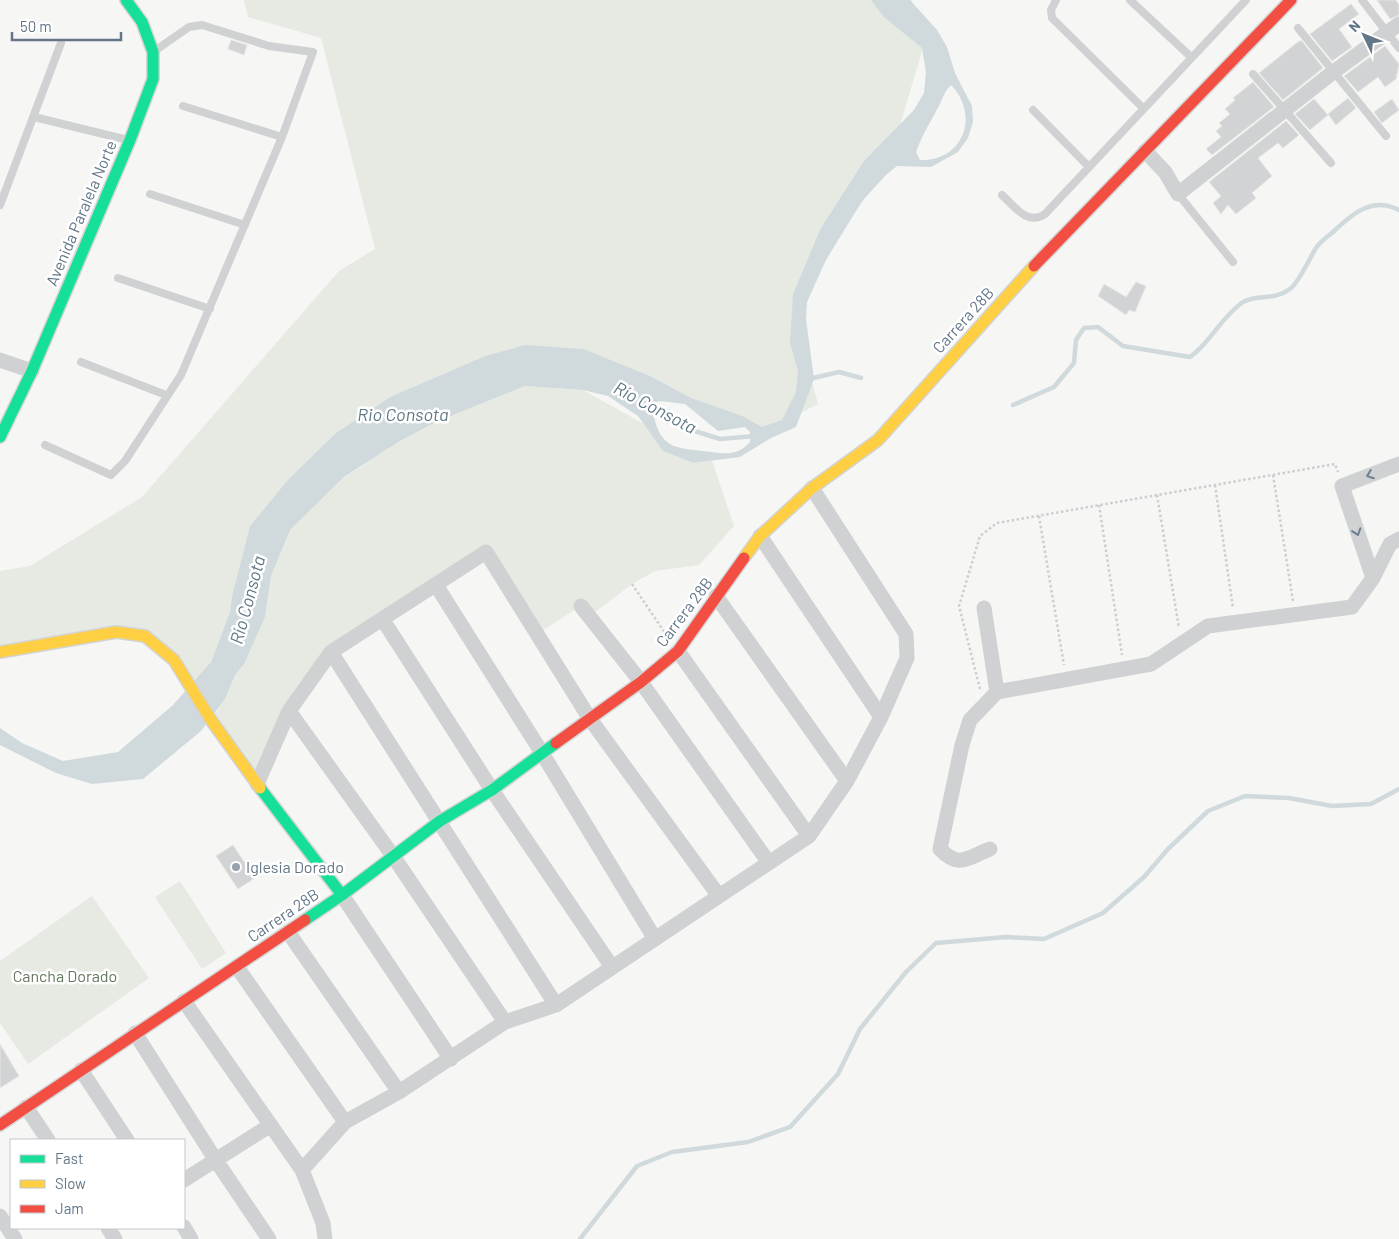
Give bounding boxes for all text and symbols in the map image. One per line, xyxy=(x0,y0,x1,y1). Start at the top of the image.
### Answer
scale bar xyxy=(12,10,121,42)
north arrow xyxy=(1339,10,1389,60)
text: 50 m xyxy=(20,17,52,35)
text: N xyxy=(1345,17,1364,35)
street label: Avenida Paralela Norte xyxy=(41,137,120,289)
street label: Carrera 28B xyxy=(928,283,997,356)
water label: Río Consota xyxy=(610,376,701,438)
water label: Rio Consota xyxy=(357,403,449,425)
one-way arrow xyxy=(1367,469,1375,479)
one-way arrow xyxy=(1351,527,1361,536)
water label: Río Consota xyxy=(225,553,269,646)
street label: Carrera 28B xyxy=(651,573,716,650)
place label: Iglesia Dorado xyxy=(246,857,344,876)
marker: Iglesia Dorado xyxy=(230,861,242,873)
street label: Carrera 28B xyxy=(243,884,322,945)
park label: Cancha Dorado xyxy=(13,966,117,985)
legend xyxy=(10,1139,185,1229)
text: Fast xyxy=(55,1149,83,1167)
text: Slow xyxy=(55,1174,86,1192)
text: Jam xyxy=(55,1199,84,1217)

